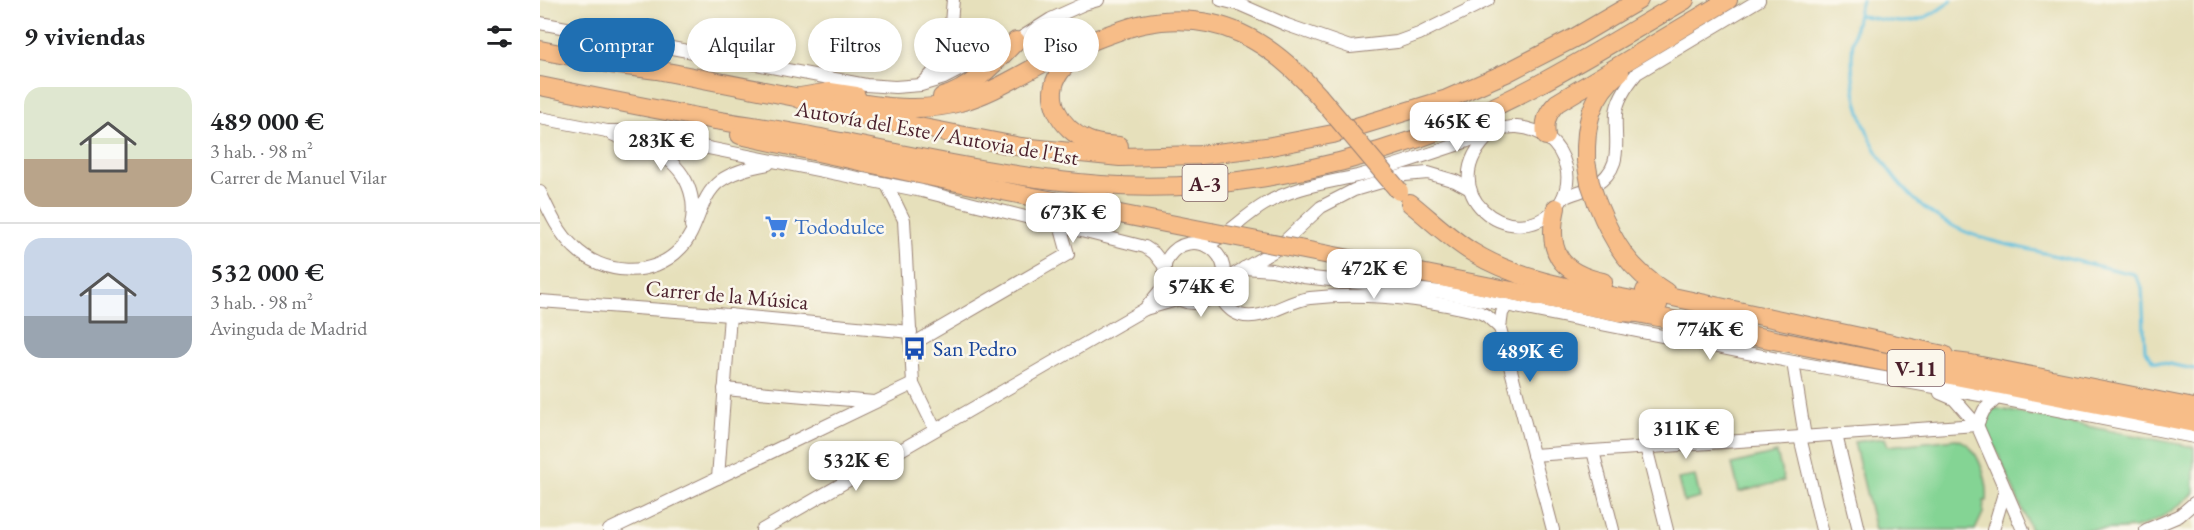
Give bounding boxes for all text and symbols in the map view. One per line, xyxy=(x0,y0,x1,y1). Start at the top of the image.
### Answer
chip: Comprar xyxy=(558,18,675,72)
chip: Alquilar xyxy=(687,18,796,72)
chip: Filtros xyxy=(808,18,902,72)
chip: Nuevo xyxy=(914,18,1011,72)
chip: Piso xyxy=(1023,18,1099,72)
text: 9 viviendas xyxy=(24,19,145,53)
icon: filters xyxy=(483,20,516,53)
street label: Autovía del Este / Autovia de l'Est xyxy=(792,94,1081,172)
pin: 465K € xyxy=(1408,102,1506,153)
text: 489 000 € xyxy=(210,104,324,138)
text: 465K € xyxy=(1424,108,1490,134)
icon: home xyxy=(72,111,144,183)
pin: 283K € xyxy=(612,121,710,172)
text: 283K € xyxy=(628,127,694,153)
text: 3 hab. · 98 m² xyxy=(210,138,313,164)
text: Carrer de Manuel Vilar xyxy=(210,164,387,190)
road number: A-3 xyxy=(1182,165,1228,201)
pin: 673K € xyxy=(1024,193,1122,244)
text: 673K € xyxy=(1040,199,1106,225)
place label: Tododulce xyxy=(794,212,885,241)
supermarket icon: Tododulce xyxy=(763,213,789,239)
pin: 472K € xyxy=(1325,249,1423,300)
text: 532 000 € xyxy=(210,255,324,289)
text: 472K € xyxy=(1341,255,1407,281)
icon: home xyxy=(72,262,144,334)
pin: 574K € xyxy=(1152,267,1250,318)
street label: Carrer de la Música xyxy=(644,273,810,317)
text: 574K € xyxy=(1168,273,1234,299)
text: 3 hab. · 98 m² xyxy=(210,289,313,315)
pin: 774K € xyxy=(1661,310,1759,361)
text: Avinguda de Madrid xyxy=(210,315,367,341)
text: 774K € xyxy=(1677,316,1743,342)
pin: 489K € xyxy=(1481,332,1579,383)
place label: San Pedro xyxy=(933,334,1017,363)
bus stop icon: San Pedro xyxy=(902,335,928,361)
text: 489K € xyxy=(1497,338,1563,364)
road number: V-11 xyxy=(1888,350,1944,386)
pin: 311K € xyxy=(1637,409,1735,460)
text: 311K € xyxy=(1653,415,1719,441)
pin: 532K € xyxy=(807,441,905,492)
text: 532K € xyxy=(823,447,889,473)

